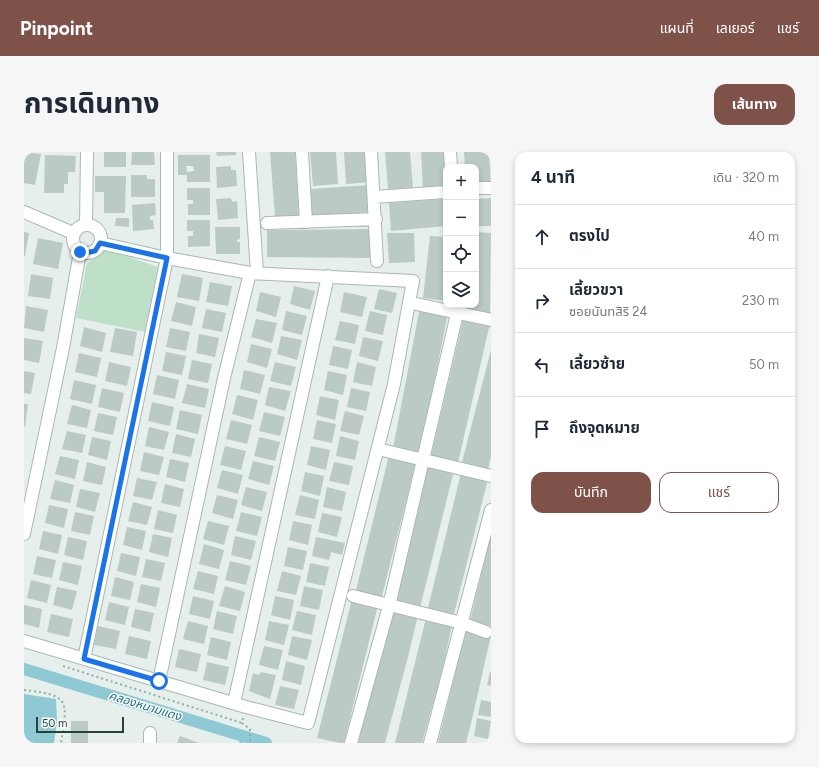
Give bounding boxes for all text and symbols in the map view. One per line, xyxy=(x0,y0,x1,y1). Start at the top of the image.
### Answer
text: Pinpoint xyxy=(20,17,93,40)
text: แผนที่ xyxy=(660,20,694,37)
text: เลเยอร์ xyxy=(716,20,755,37)
text: แชร์ xyxy=(777,20,799,37)
button: เส้นทาง xyxy=(714,84,795,125)
text: การเดินทาง xyxy=(24,86,159,120)
map controls xyxy=(443,164,479,308)
button: + xyxy=(443,164,479,200)
text: 4 นาที xyxy=(531,167,575,187)
text: เดิน · 320 m xyxy=(713,170,779,185)
button: − xyxy=(443,200,479,236)
icon: ahead xyxy=(531,226,553,248)
text: ตรงไป xyxy=(569,227,610,245)
text: 40 m xyxy=(748,229,779,244)
button: locate xyxy=(443,236,479,272)
route end xyxy=(71,243,89,261)
button: layers xyxy=(443,272,479,308)
text: เลี้ยวขวา xyxy=(569,281,623,299)
icon: right xyxy=(531,290,553,312)
text: 230 m xyxy=(742,293,779,308)
text: ซอยนันทสิริ 24 xyxy=(569,304,648,319)
icon: left xyxy=(531,354,553,376)
text: เลี้ยวซ้าย xyxy=(569,355,625,373)
text: 50 m xyxy=(749,357,779,372)
icon: arrive xyxy=(531,418,553,440)
text: ถึงจุดหมาย xyxy=(569,419,640,437)
button: บันทึก xyxy=(531,472,651,513)
button: แชร์ xyxy=(659,472,779,513)
route start xyxy=(150,672,168,690)
water label: คลองหนามแดง xyxy=(107,688,183,724)
scale bar xyxy=(36,715,124,734)
text: 50 m xyxy=(42,717,67,730)

